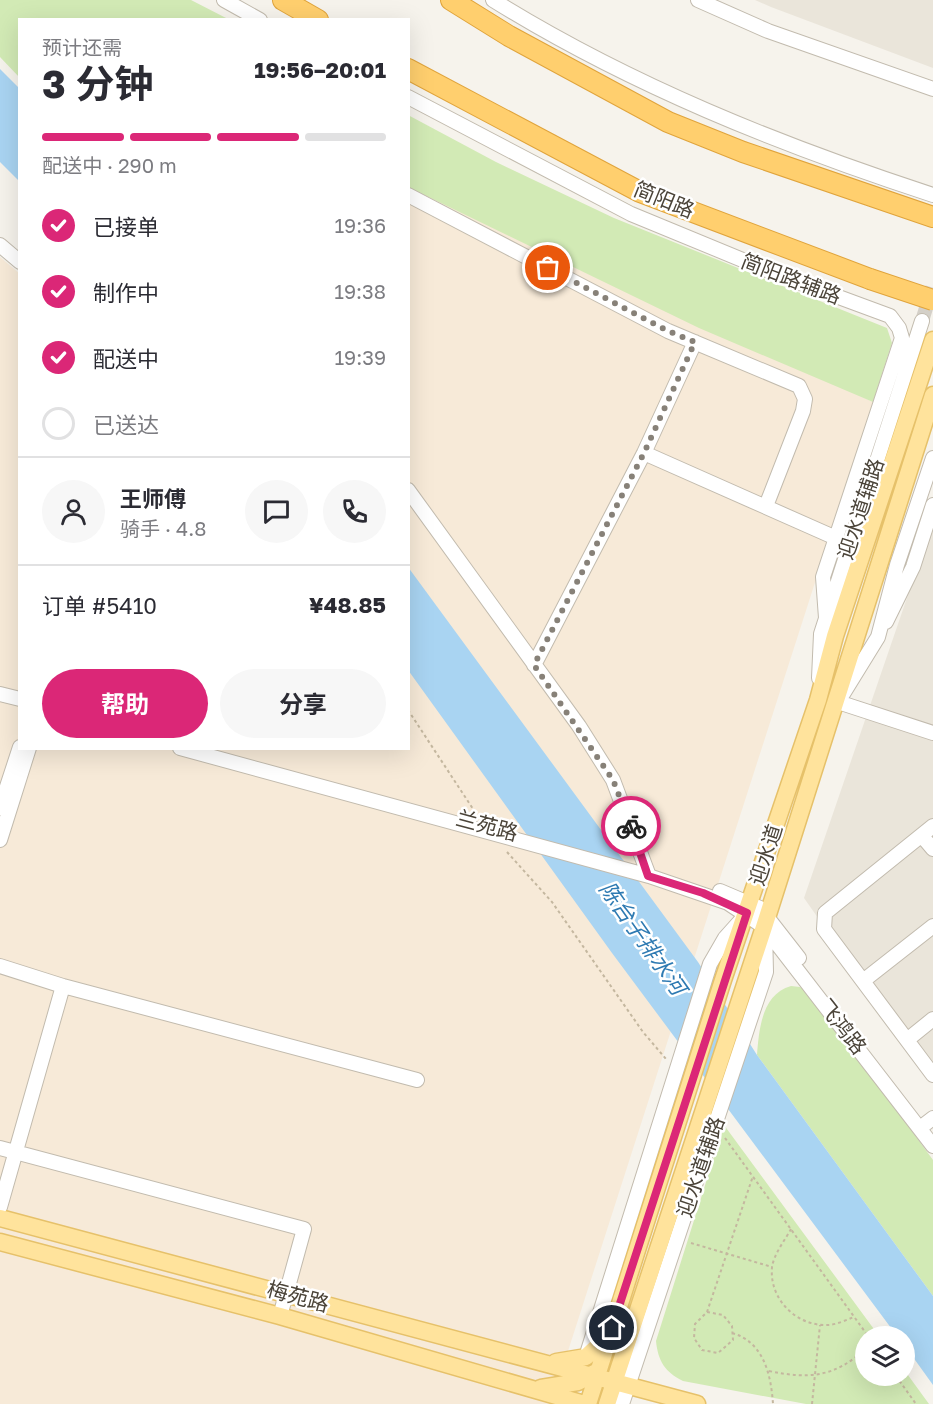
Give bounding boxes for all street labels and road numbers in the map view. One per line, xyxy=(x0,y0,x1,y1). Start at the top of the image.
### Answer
street label: 简阳路 xyxy=(630,175,698,223)
street label: 简阳路辅路 xyxy=(738,247,845,309)
street label: 迎水道辅路 xyxy=(831,455,889,563)
street label: 兰苑路 xyxy=(453,804,521,846)
street label: 迎水道 xyxy=(743,821,787,889)
street label: 飞鸿路 xyxy=(813,994,872,1059)
street label: 迎水道辅路 xyxy=(671,1113,729,1221)
street label: 梅苑路 xyxy=(264,1275,332,1317)

